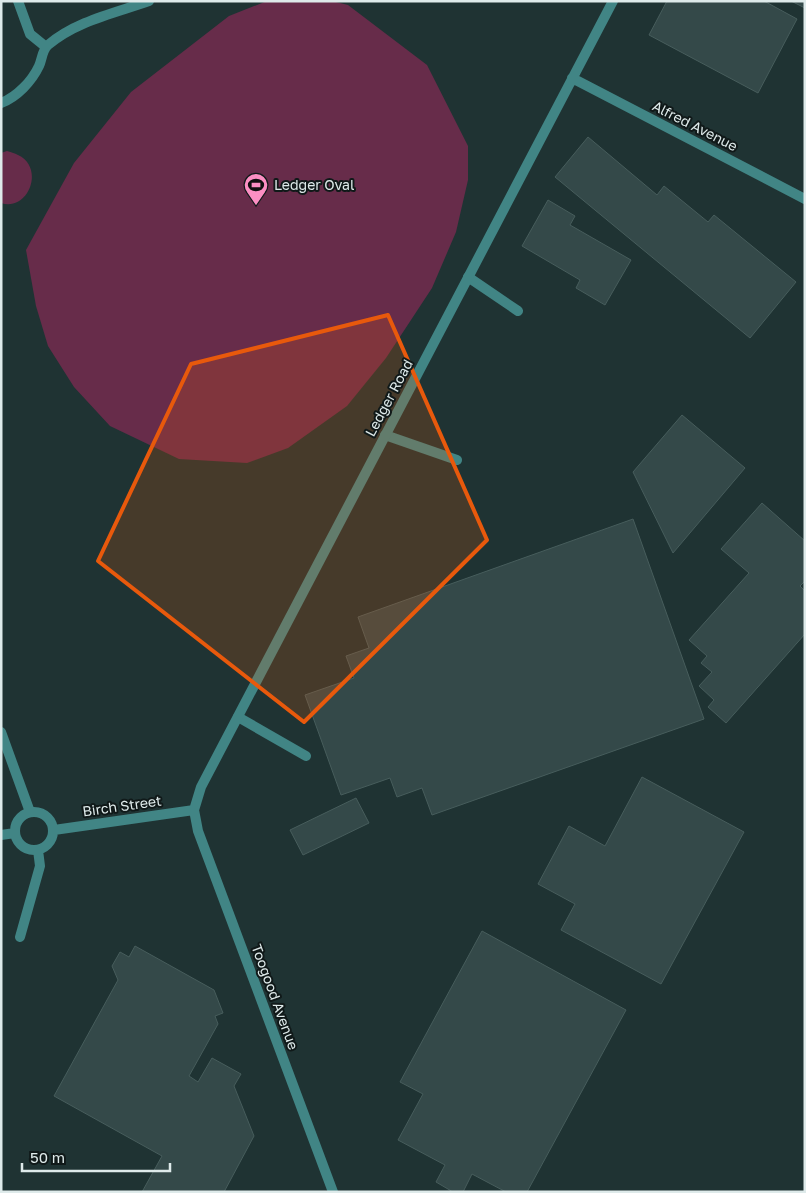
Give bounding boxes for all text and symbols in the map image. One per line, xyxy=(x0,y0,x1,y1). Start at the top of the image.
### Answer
street label: Alfred Avenue xyxy=(650,97,741,154)
sports icon: Ledger Oval xyxy=(243,172,269,206)
place label: Ledger Oval xyxy=(274,176,354,193)
street label: Ledger Road xyxy=(361,356,416,439)
street label: Birch Street xyxy=(81,792,163,819)
street label: Toogood Avenue xyxy=(248,942,302,1052)
scale bar xyxy=(22,1140,170,1172)
text: 50 m xyxy=(30,1148,65,1166)

